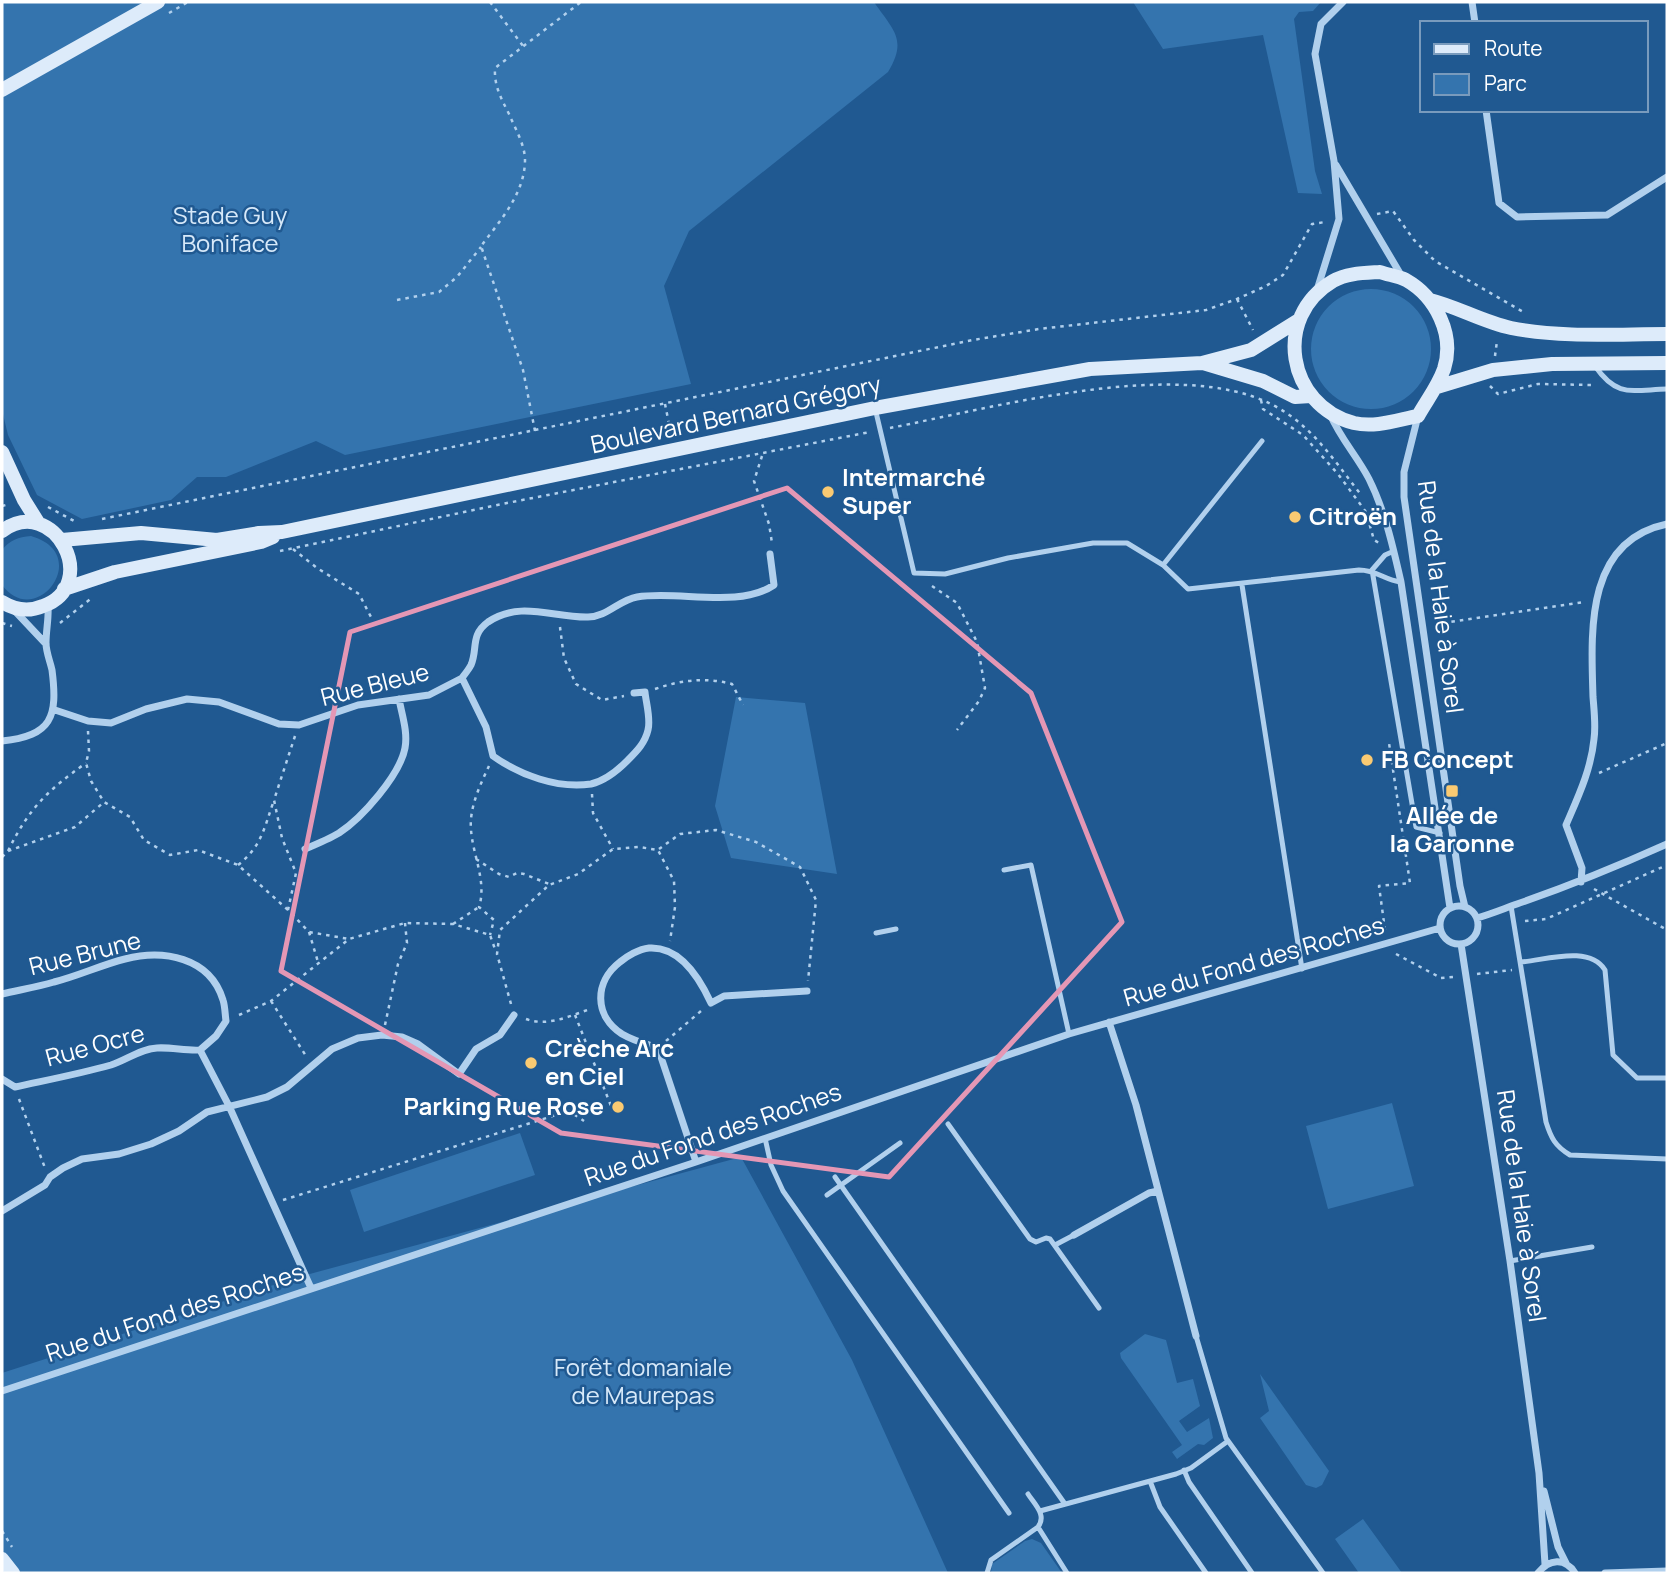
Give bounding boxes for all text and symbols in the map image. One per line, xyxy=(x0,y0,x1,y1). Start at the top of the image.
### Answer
legend xyxy=(1420,21,1648,112)
text: Route xyxy=(1484,34,1542,62)
text: Parc xyxy=(1484,69,1527,97)
park label: Stade Guy Boniface xyxy=(173,198,288,259)
street label: Boulevard Bernard Grégory xyxy=(587,367,884,460)
place label: Intermarché Super xyxy=(842,460,986,521)
street label: Rue de la Haie à Sorel xyxy=(1411,478,1472,715)
marker: Intermarché Super xyxy=(820,484,836,500)
place label: Citroën xyxy=(1309,499,1397,532)
marker: Citroën xyxy=(1287,509,1303,525)
street label: Rue Bleue xyxy=(317,654,432,713)
place label: FB Concept xyxy=(1381,742,1514,775)
marker: FB Concept xyxy=(1359,752,1375,768)
marker: Allée de la Garonne xyxy=(1444,783,1460,799)
place label: Allée de la Garonne xyxy=(1389,798,1515,859)
street label: Rue du Fond des Roches xyxy=(1119,908,1388,1014)
street label: Rue Brune xyxy=(25,923,144,982)
street label: Rue Ocre xyxy=(41,1016,148,1074)
place label: Crèche Arc en Ciel xyxy=(545,1031,674,1092)
marker: Crèche Arc en Ciel xyxy=(523,1055,539,1071)
street label: Rue du Fond des Roches xyxy=(580,1074,845,1193)
street label: Rue de la Haie à Sorel xyxy=(1490,1087,1555,1324)
place label: Parking Rue Rose xyxy=(403,1089,604,1122)
marker: Parking Rue Rose xyxy=(610,1099,626,1115)
street label: Rue du Fond des Roches xyxy=(41,1254,308,1369)
park label: Forêt domaniale de Maurepas xyxy=(554,1350,732,1411)

